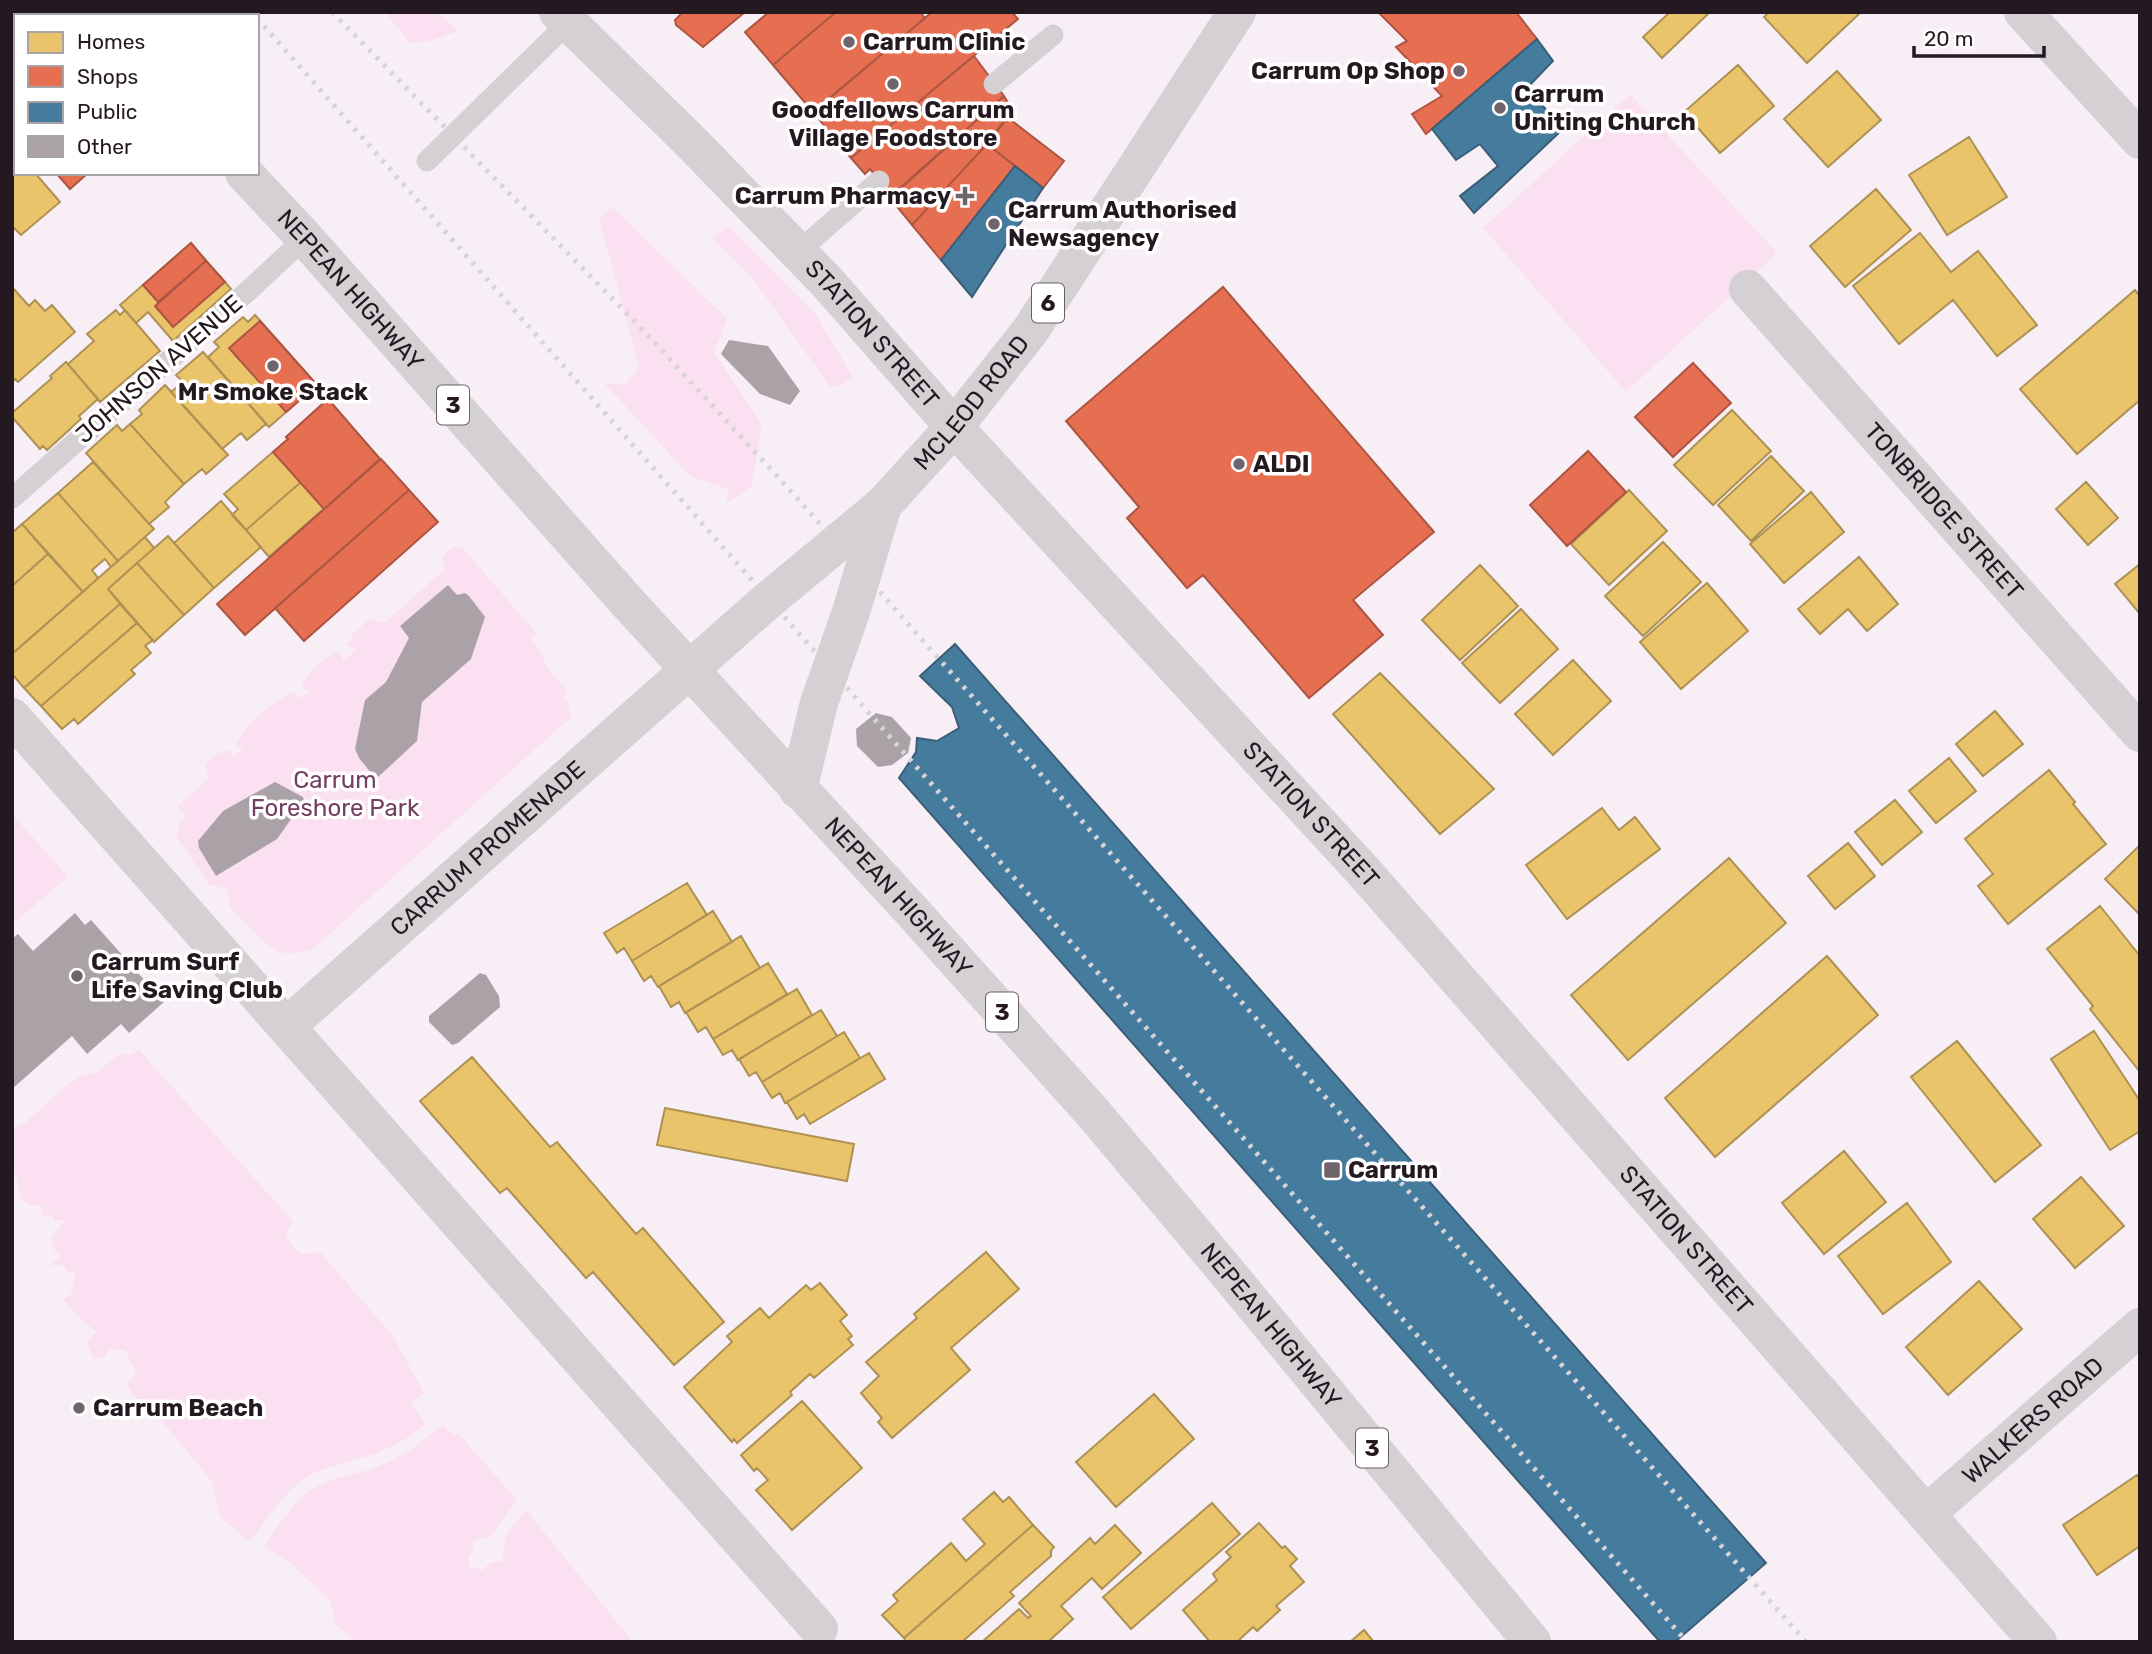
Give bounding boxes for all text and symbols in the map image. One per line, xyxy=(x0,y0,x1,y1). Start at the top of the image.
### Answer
legend xyxy=(14,14,259,175)
scale bar xyxy=(1914,14,2044,58)
text: 20 m xyxy=(1924,26,1973,51)
place label: Carrum Clinic xyxy=(863,28,1025,56)
text: Homes xyxy=(77,29,145,54)
marker: Carrum Clinic xyxy=(841,34,857,50)
place label: Carrum Op Shop xyxy=(1251,57,1445,85)
marker: Carrum Op Shop xyxy=(1451,63,1467,79)
text: Shops xyxy=(77,64,138,89)
marker: Goodfellows Carrum Village Foodstore xyxy=(885,76,901,92)
place label: Carrum Uniting Church xyxy=(1514,80,1696,136)
place label: Goodfellows Carrum Village Foodstore xyxy=(772,96,1014,152)
text: Public xyxy=(77,99,137,124)
marker: Carrum Uniting Church xyxy=(1492,100,1508,116)
text: Other xyxy=(77,134,132,159)
place label: Carrum Pharmacy xyxy=(735,182,951,210)
marker: Carrum Pharmacy xyxy=(957,188,973,204)
place label: Carrum Authorised Newsagency xyxy=(1008,196,1237,252)
street label: NEPEAN HIGHWAY xyxy=(272,204,429,376)
marker: Carrum Authorised Newsagency xyxy=(986,216,1002,232)
street label: STATION STREET xyxy=(799,254,945,414)
road number: 6 xyxy=(1032,284,1064,322)
street label: JOHNSON AVENUE xyxy=(70,289,248,449)
street label: MCLEOD ROAD xyxy=(908,330,1035,476)
marker: Mr Smoke Stack xyxy=(265,358,281,374)
place label: Mr Smoke Stack xyxy=(178,378,368,406)
road number: 3 xyxy=(437,386,469,424)
street label: TONBRIDGE STREET xyxy=(1859,417,2029,605)
place label: ALDI xyxy=(1253,450,1309,478)
marker: ALDI xyxy=(1231,456,1247,472)
street label: STATION STREET xyxy=(1237,736,1385,893)
street label: CARRUM PROMENADE xyxy=(385,755,591,942)
park label: Carrum Foreshore Park xyxy=(251,766,420,822)
street label: NEPEAN HIGHWAY xyxy=(819,812,978,982)
place label: Carrum Surf Life Saving Club xyxy=(91,948,283,1004)
marker: Carrum Surf Life Saving Club xyxy=(69,968,85,984)
road number: 3 xyxy=(986,993,1018,1032)
place label: Carrum xyxy=(1348,1156,1438,1184)
marker: Carrum xyxy=(1322,1160,1342,1180)
street label: STATION STREET xyxy=(1614,1160,1759,1320)
street label: NEPEAN HIGHWAY xyxy=(1195,1237,1347,1414)
street label: WALKERS ROAD xyxy=(1957,1351,2109,1490)
place label: Carrum Beach xyxy=(93,1394,263,1422)
marker: Carrum Beach xyxy=(71,1400,87,1416)
road number: 3 xyxy=(1356,1428,1388,1468)

